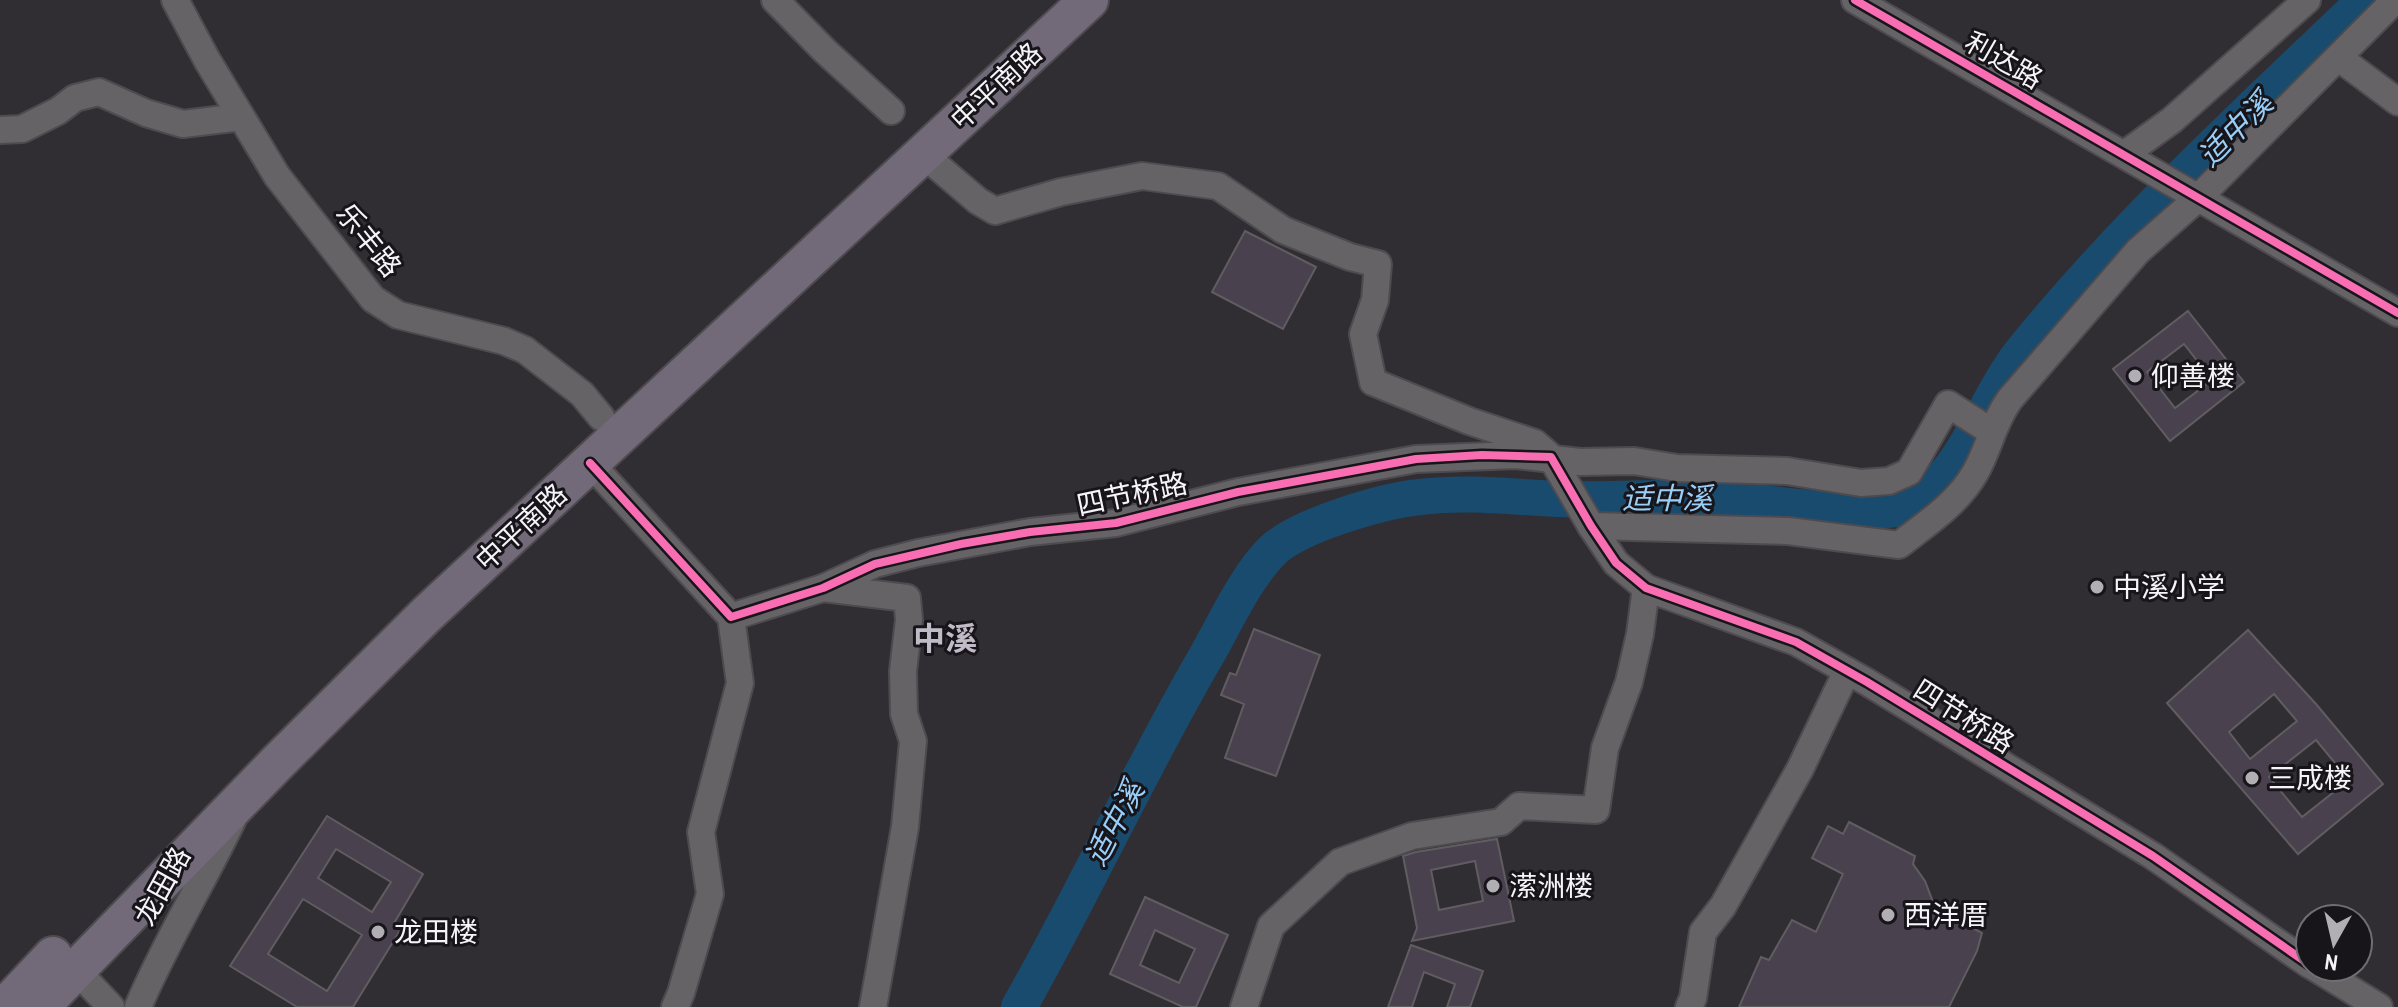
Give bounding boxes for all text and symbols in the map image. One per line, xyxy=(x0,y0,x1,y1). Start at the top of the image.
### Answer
street label: 利达路 xyxy=(1958,23,2050,97)
street label: 中平南路 xyxy=(942,34,1050,138)
water label: 适中溪 xyxy=(2189,81,2283,175)
street label: 乐丰路 xyxy=(328,195,410,285)
place label: 仰善楼 xyxy=(2151,357,2235,395)
marker: 仰善楼 xyxy=(2126,367,2144,385)
street label: 四节桥路 xyxy=(1073,464,1191,524)
street label: 中平南路 xyxy=(467,475,575,579)
water label: 适中溪 xyxy=(1622,478,1715,518)
place label: 中溪小学 xyxy=(2113,568,2225,606)
marker: 中溪小学 xyxy=(2088,578,2106,596)
district label: 中溪 xyxy=(913,617,977,660)
street label: 四节桥路 xyxy=(1906,670,2022,762)
place label: 三成楼 xyxy=(2268,759,2352,797)
marker: 三成楼 xyxy=(2243,769,2261,787)
water label: 适中溪 xyxy=(1075,771,1154,872)
street label: 龙田路 xyxy=(125,840,199,932)
place label: 潆洲楼 xyxy=(1509,867,1593,905)
marker: 潆洲楼 xyxy=(1484,877,1502,895)
place label: 西洋厝 xyxy=(1904,896,1988,934)
north arrow xyxy=(2294,903,2374,983)
marker: 西洋厝 xyxy=(1879,906,1897,924)
place label: 龙田楼 xyxy=(394,913,478,951)
marker: 龙田楼 xyxy=(369,923,387,941)
text: N xyxy=(2323,947,2340,979)

